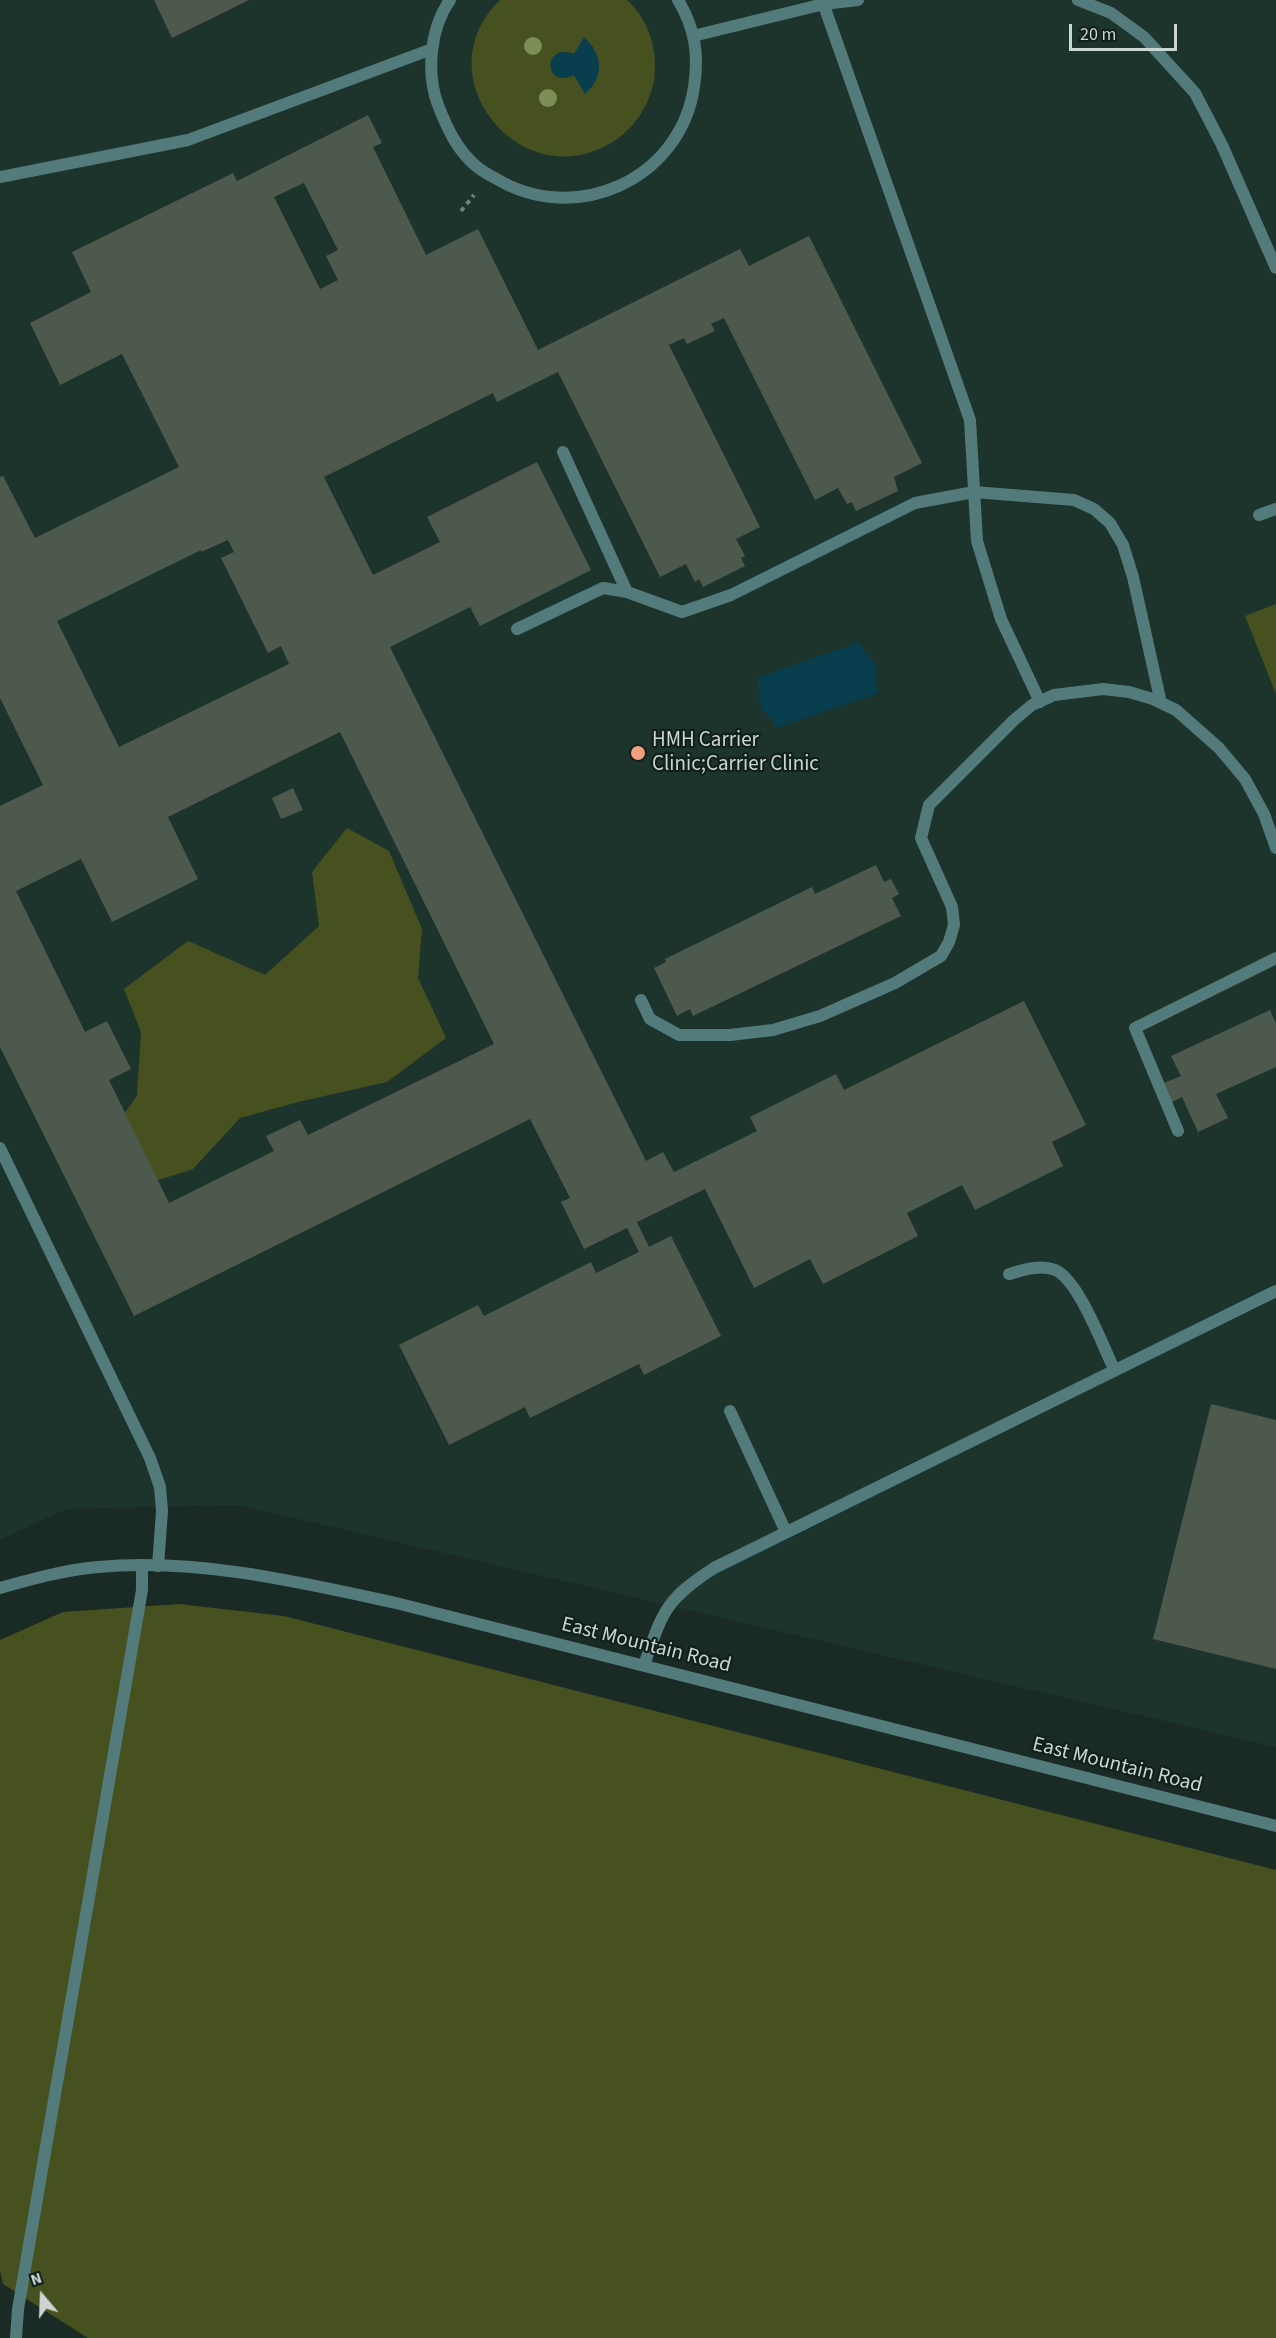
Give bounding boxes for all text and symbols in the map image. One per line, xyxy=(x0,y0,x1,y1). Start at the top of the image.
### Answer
scale bar xyxy=(1072,12,1180,50)
text: 20 m xyxy=(1080,22,1116,47)
place label: HMH Carrier Clinic;Carrier Clinic xyxy=(652,728,819,778)
marker: HMH Carrier Clinic;Carrier Clinic xyxy=(629,744,647,762)
street label: East Mountain Road xyxy=(559,1613,733,1679)
street label: East Mountain Road xyxy=(1030,1733,1204,1799)
north arrow xyxy=(12,2266,72,2326)
text: N xyxy=(28,2267,45,2291)

